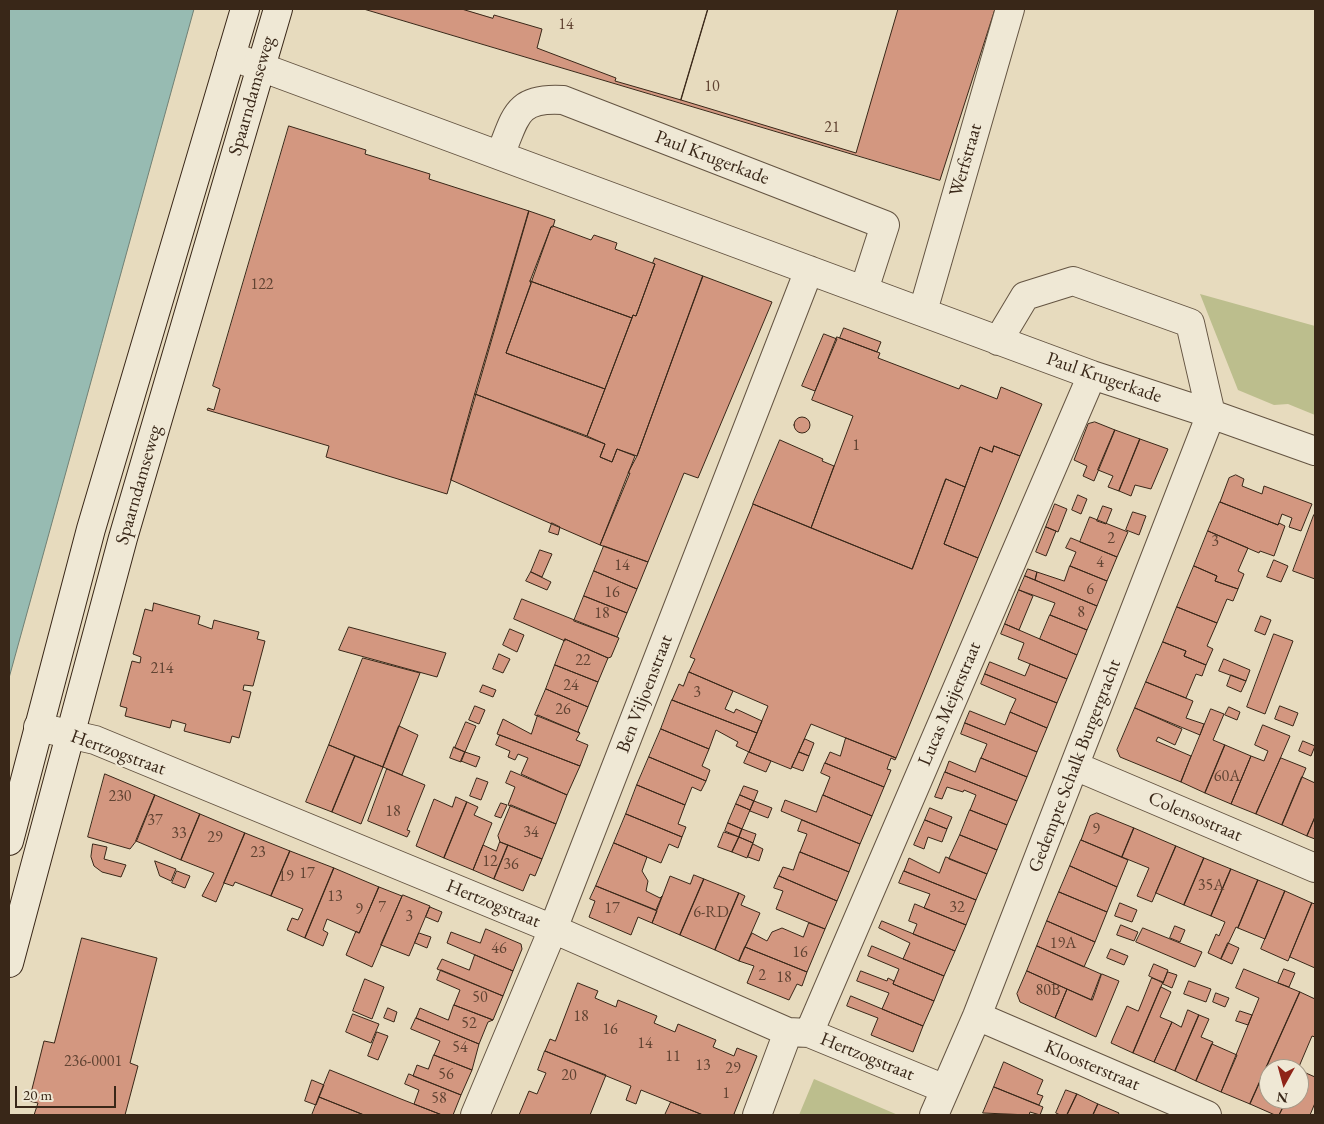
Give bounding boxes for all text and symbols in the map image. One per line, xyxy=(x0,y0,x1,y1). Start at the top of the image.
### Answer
house number: 14 xyxy=(558,15,574,35)
street label: Spaarndamseweg xyxy=(224,33,280,159)
house number: 10 xyxy=(704,77,720,97)
house number: 21 xyxy=(824,118,840,138)
street label: Werfstraat xyxy=(945,121,987,199)
street label: Paul Krugerkade xyxy=(652,126,772,190)
house number: 122 xyxy=(250,275,274,295)
street label: Paul Krugerkade xyxy=(1043,348,1165,408)
street label: Spaarndamseweg xyxy=(111,422,167,548)
house number: 1 xyxy=(852,436,860,456)
house number: 2 xyxy=(1107,529,1115,549)
house number: 3 xyxy=(1211,532,1219,552)
house number: 4 xyxy=(1096,553,1104,573)
house number: 14 xyxy=(614,556,630,576)
house number: 6 xyxy=(1086,580,1094,600)
house number: 16 xyxy=(604,583,620,603)
house number: 8 xyxy=(1077,603,1085,623)
house number: 18 xyxy=(594,604,610,624)
street label: Ben Viljoenstraat xyxy=(612,632,678,756)
street label: Lucas Meijerstraat xyxy=(914,639,986,769)
house number: 22 xyxy=(575,651,591,671)
street label: Gedempte Schalk Burgergracht xyxy=(1024,656,1126,876)
house number: 214 xyxy=(150,659,174,679)
house number: 24 xyxy=(563,676,579,696)
house number: 3 xyxy=(693,683,701,703)
house number: 26 xyxy=(555,700,571,720)
street label: Hertzogstraat xyxy=(67,725,169,781)
house number: 60A xyxy=(1214,767,1240,787)
house number: 230 xyxy=(108,787,132,807)
street label: Colensostraat xyxy=(1145,787,1245,847)
house number: 18 xyxy=(385,802,401,822)
house number: 37 xyxy=(147,811,163,831)
house number: 9 xyxy=(1092,820,1100,840)
house number: 34 xyxy=(523,823,539,843)
house number: 33 xyxy=(171,824,187,844)
house number: 29 xyxy=(207,828,223,848)
house number: 23 xyxy=(250,843,266,863)
house number: 12 xyxy=(482,852,498,872)
house number: 36 xyxy=(503,855,519,875)
house number: 17 xyxy=(299,864,315,884)
house number: 19 xyxy=(278,867,294,887)
street label: Hertzogstraat xyxy=(443,875,543,933)
house number: 35A xyxy=(1198,876,1224,896)
house number: 13 xyxy=(327,887,343,907)
house number: 7 xyxy=(378,898,386,918)
house number: 32 xyxy=(949,898,965,918)
house number: 17 xyxy=(604,899,620,919)
house number: 9 xyxy=(355,900,363,920)
house number: 6-RD xyxy=(693,903,729,923)
house number: 3 xyxy=(405,907,413,927)
house number: 19A xyxy=(1050,934,1076,954)
house number: 46 xyxy=(491,939,507,959)
house number: 16 xyxy=(792,943,808,963)
house number: 2 xyxy=(758,966,766,986)
house number: 18 xyxy=(776,968,792,988)
house number: 80B xyxy=(1036,981,1060,1001)
house number: 50 xyxy=(472,988,488,1008)
house number: 18 xyxy=(573,1007,589,1027)
house number: 52 xyxy=(461,1014,477,1034)
house number: 16 xyxy=(602,1020,618,1040)
street label: Hertzogstraat xyxy=(817,1028,917,1086)
house number: 14 xyxy=(637,1034,653,1054)
street label: Kloosterstraat xyxy=(1041,1036,1143,1096)
house number: 54 xyxy=(452,1038,468,1058)
house number: 11 xyxy=(665,1047,681,1067)
house number: 236-0001 xyxy=(64,1052,122,1072)
house number: 13 xyxy=(695,1056,711,1076)
house number: 29 xyxy=(725,1059,741,1079)
north arrow xyxy=(1259,1059,1309,1109)
house number: 56 xyxy=(438,1065,454,1085)
house number: 20 xyxy=(561,1066,577,1086)
scale bar xyxy=(18,1076,119,1108)
house number: 1 xyxy=(722,1084,730,1104)
text: 20 m xyxy=(23,1085,52,1104)
text: N xyxy=(1276,1088,1289,1108)
house number: 58 xyxy=(431,1089,447,1109)

